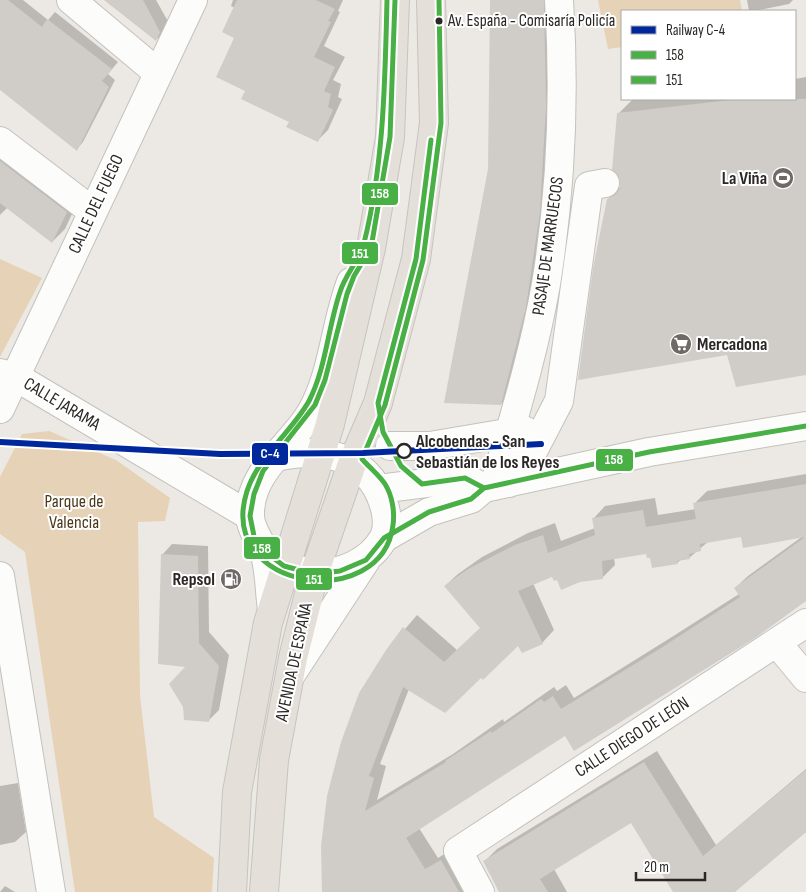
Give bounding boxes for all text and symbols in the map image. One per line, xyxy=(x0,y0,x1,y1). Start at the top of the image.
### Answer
legend xyxy=(621,10,796,100)
place label: Av. España - Comisaría Policía xyxy=(447,11,615,31)
marker: Av. España - Comisaría Policía xyxy=(434,16,444,26)
text: Railway C-4 xyxy=(666,21,725,40)
text: 158 xyxy=(666,46,684,65)
text: 151 xyxy=(666,71,683,90)
street label: CALLE DEL FUEGO xyxy=(64,151,128,257)
sports icon: La Viña xyxy=(771,166,795,190)
place label: La Viña xyxy=(722,168,767,189)
street label: PASAJE DE MARRUECOS xyxy=(528,175,568,317)
line badge: 158 xyxy=(361,182,399,206)
text: 158 xyxy=(371,185,390,202)
line badge: 151 xyxy=(341,241,379,265)
text: 151 xyxy=(351,245,369,262)
supermarket icon: Mercadona xyxy=(669,332,693,356)
place label: Mercadona xyxy=(697,334,767,355)
street label: CALLE JARAMA xyxy=(20,373,104,435)
place label: Alcobendas - San Sebastián de los Reyes xyxy=(415,431,559,473)
line badge: C-4 xyxy=(251,442,289,466)
marker: Alcobendas - San Sebastián de los Reyes xyxy=(396,443,412,459)
text: C-4 xyxy=(261,445,280,462)
line badge: 158 xyxy=(595,448,634,472)
text: 158 xyxy=(605,451,624,468)
park label: Parque de Valencia xyxy=(44,491,104,533)
line badge: 158 xyxy=(243,536,281,560)
text: 158 xyxy=(253,540,272,557)
fuel station icon: Repsol xyxy=(219,567,243,591)
line badge: 151 xyxy=(295,567,333,591)
place label: Repsol xyxy=(172,569,215,590)
text: 151 xyxy=(305,571,323,588)
street label: AVENIDA DE ESPAÑA xyxy=(271,600,317,724)
street label: CALLE DIEGO DE LEÓN xyxy=(571,692,693,782)
scale bar xyxy=(636,850,705,882)
text: 20 m xyxy=(644,858,669,877)

